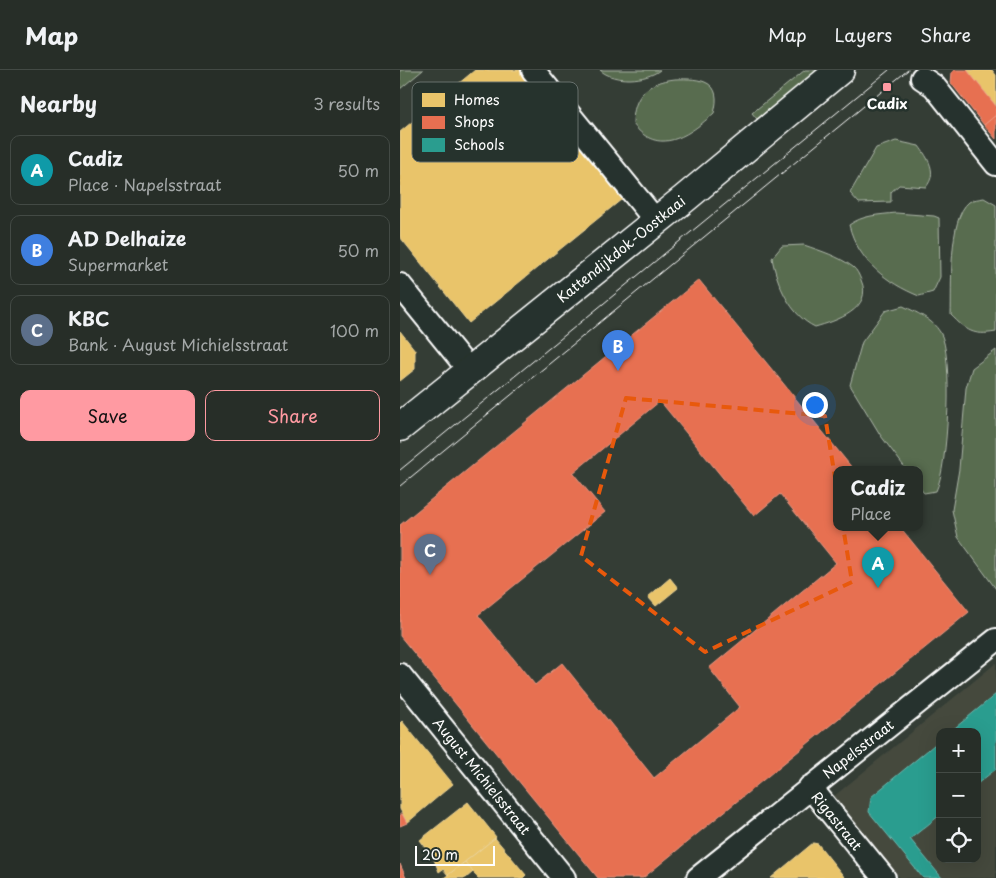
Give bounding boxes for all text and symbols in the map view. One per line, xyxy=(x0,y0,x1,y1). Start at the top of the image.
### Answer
text: Map xyxy=(25,17,78,53)
text: Map xyxy=(768,21,807,48)
text: Layers xyxy=(835,21,892,48)
text: Share xyxy=(920,21,971,48)
marker: Cadix xyxy=(881,81,893,93)
legend xyxy=(412,82,578,162)
text: Nearby xyxy=(20,87,97,119)
text: Homes xyxy=(454,89,500,110)
text: 3 results xyxy=(313,91,380,115)
place label: Cadix xyxy=(867,93,907,114)
text: Shops xyxy=(454,111,494,132)
text: Schools xyxy=(454,134,504,155)
text: Cadiz xyxy=(68,144,123,172)
text: A xyxy=(31,158,43,182)
text: 50 m xyxy=(338,158,379,182)
text: Place · Napelsstraat xyxy=(68,172,222,196)
street label: Kattendijkdok-Oostkaai xyxy=(552,191,690,307)
text: AD Delhaize xyxy=(68,224,186,252)
text: B xyxy=(32,238,42,262)
text: 50 m xyxy=(338,238,379,262)
text: Supermarket xyxy=(68,252,168,276)
text: KBC xyxy=(68,304,109,332)
text: C xyxy=(31,318,43,342)
text: 100 m xyxy=(330,318,379,342)
pin: B xyxy=(602,330,634,371)
text: Bank · August Michielsstraat xyxy=(68,332,288,356)
button: Save xyxy=(20,390,195,441)
button: Share xyxy=(205,390,380,441)
your location xyxy=(802,392,828,418)
popup xyxy=(833,466,923,531)
text: Cadiz xyxy=(851,473,905,501)
text: Place xyxy=(851,501,891,525)
pin: C xyxy=(414,534,446,575)
pin: A xyxy=(862,547,894,588)
street label: August Michielsstraat xyxy=(428,713,536,839)
street label: Napelsstraat xyxy=(818,714,898,784)
map controls xyxy=(936,728,981,863)
button: + xyxy=(936,728,981,773)
button: − xyxy=(936,773,981,818)
street label: Rigastraat xyxy=(807,787,867,855)
button: locate xyxy=(936,818,981,863)
scale bar xyxy=(415,843,495,866)
text: 20 m xyxy=(422,844,458,865)

